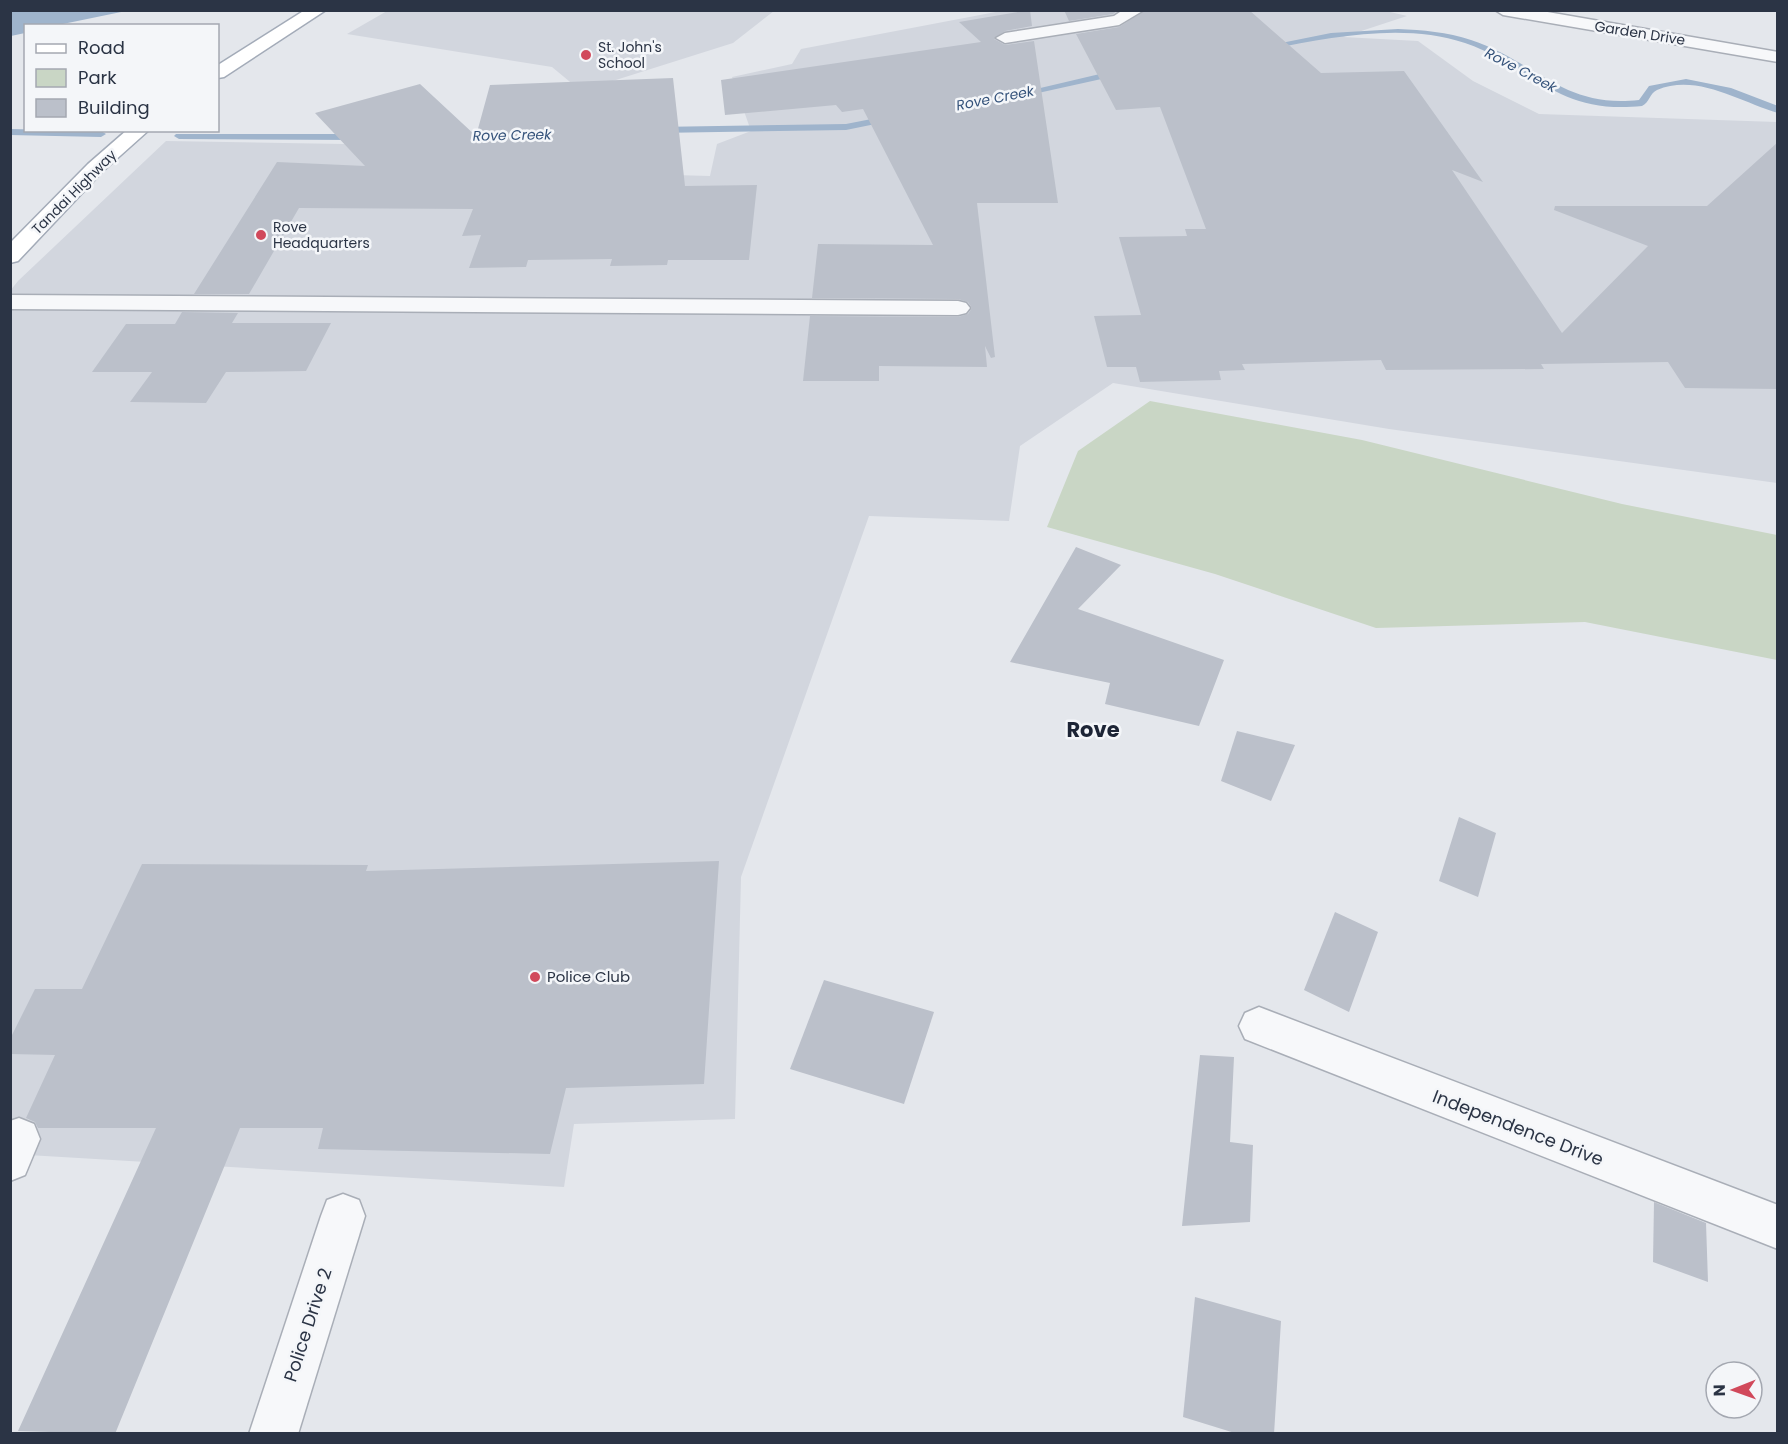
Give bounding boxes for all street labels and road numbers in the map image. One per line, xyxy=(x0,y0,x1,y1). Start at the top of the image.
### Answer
street label: Garden Drive xyxy=(1593,16,1687,50)
street label: Tandai Highway xyxy=(27,145,121,239)
street label: Independence Drive xyxy=(1429,1083,1607,1172)
street label: Police Drive 2 xyxy=(277,1265,338,1385)

